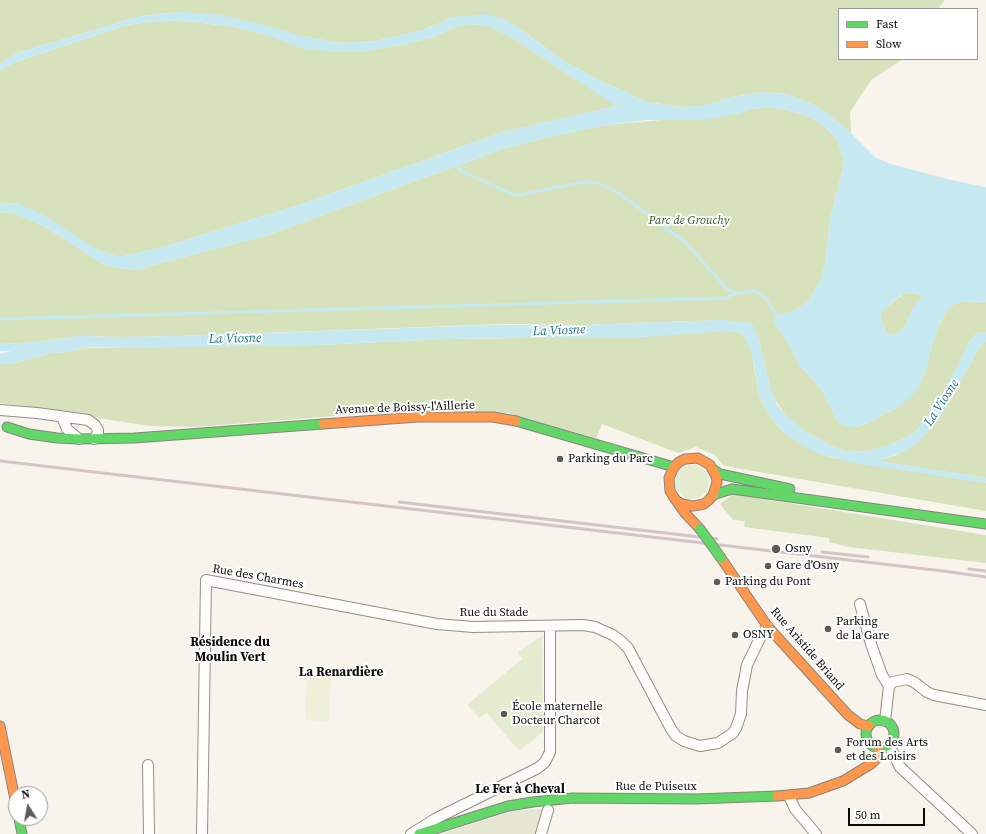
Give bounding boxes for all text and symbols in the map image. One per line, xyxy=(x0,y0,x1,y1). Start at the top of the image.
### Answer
legend xyxy=(838,8,978,60)
text: Fast xyxy=(876,16,898,32)
text: Slow xyxy=(876,36,901,52)
park label: Parc de Grouchy xyxy=(649,214,729,228)
water label: La Viosne xyxy=(532,322,586,340)
water label: La Viosne xyxy=(209,331,261,347)
water label: La Viosne xyxy=(921,377,963,429)
street label: Avenue de Boissy-l'Aillerie xyxy=(335,398,475,418)
place label: Parking du Parc xyxy=(568,452,653,466)
marker: Parking du Parc xyxy=(555,454,565,464)
place label: Osny xyxy=(785,542,812,556)
marker: Osny xyxy=(770,543,782,555)
place label: Gare d'Osny xyxy=(776,559,839,573)
marker: Gare d'Osny xyxy=(763,561,773,571)
street label: Rue des Charmes xyxy=(211,562,305,592)
place label: Parking du Pont xyxy=(725,575,810,589)
marker: Parking du Pont xyxy=(712,577,722,587)
street label: Rue Aristide Briand xyxy=(767,605,847,693)
street label: Rue du Stade xyxy=(460,606,528,620)
place label: Parking de la Gare xyxy=(836,615,889,643)
marker: Parking de la Gare xyxy=(823,624,833,634)
place label: OSNY xyxy=(743,628,774,642)
marker: OSNY xyxy=(730,630,740,640)
district label: Résidence du Moulin Vert xyxy=(190,635,270,666)
district label: La Renardière xyxy=(299,665,383,681)
place label: École maternelle Docteur Charcot xyxy=(512,700,603,728)
marker: École maternelle Docteur Charcot xyxy=(499,709,509,719)
place label: Forum des Arts et des Loisirs xyxy=(846,736,928,764)
marker: Forum des Arts et des Loisirs xyxy=(833,745,843,755)
street label: Rue de Puiseux xyxy=(615,780,697,794)
district label: Le Fer à Cheval xyxy=(475,782,565,798)
north arrow xyxy=(8,786,48,826)
text: N xyxy=(20,787,31,803)
scale bar xyxy=(850,800,927,826)
text: 50 m xyxy=(855,807,881,823)

